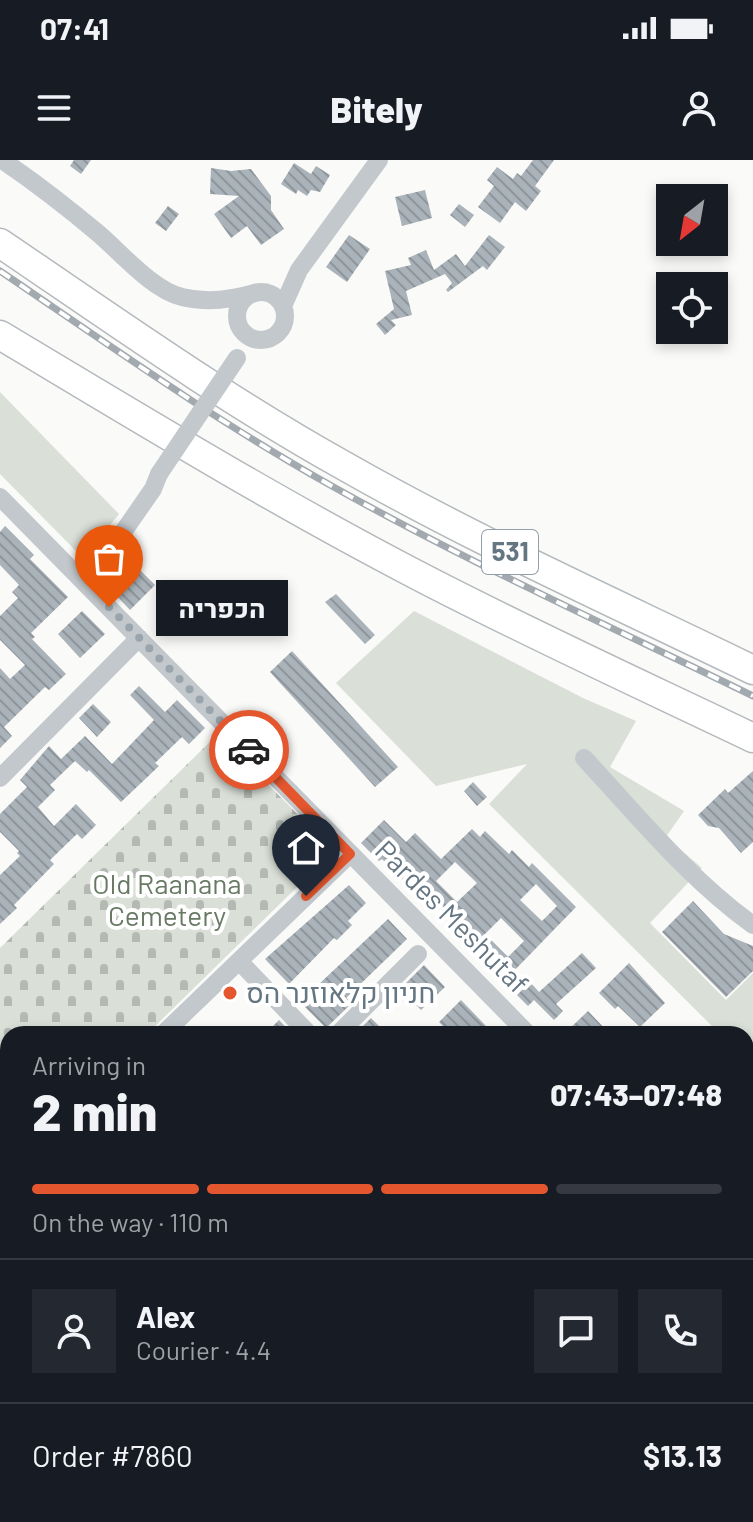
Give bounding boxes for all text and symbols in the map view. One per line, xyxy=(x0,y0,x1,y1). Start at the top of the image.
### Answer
text: 07:41 xyxy=(40,10,109,46)
icon: menu xyxy=(32,86,76,130)
icon: person xyxy=(677,86,721,130)
text: Bitely xyxy=(330,87,423,130)
north arrow xyxy=(656,184,728,256)
map controls xyxy=(656,184,728,344)
button: locate xyxy=(656,272,728,344)
pin xyxy=(75,525,143,607)
road number: 531 xyxy=(482,530,538,574)
icon: bag xyxy=(87,537,131,581)
callout: הכפריה xyxy=(157,579,289,635)
text: הכפריה xyxy=(179,592,265,623)
courier xyxy=(209,710,289,790)
icon: car xyxy=(227,728,271,772)
pin xyxy=(272,814,340,896)
icon: home xyxy=(284,826,328,870)
street label: Pardes Meshutaf xyxy=(369,833,536,1000)
park label: Old Raanana Cemetery xyxy=(92,866,242,932)
place label: חניון קלאוזנר הס xyxy=(246,975,435,1009)
marker: חניון קלאוזנר הס xyxy=(221,984,239,1002)
text: Arriving in xyxy=(32,1049,146,1080)
text: 07:43–07:48 xyxy=(550,1076,722,1112)
text: 2 min xyxy=(32,1079,157,1141)
text: On the way · 110 m xyxy=(32,1206,229,1237)
button: person xyxy=(32,1289,116,1373)
button: chat xyxy=(534,1289,618,1373)
button: phone xyxy=(638,1289,722,1373)
text: Alex xyxy=(136,1298,195,1334)
text: Courier · 4.4 xyxy=(136,1334,271,1365)
text: Order #7860 xyxy=(32,1437,193,1473)
text: $13.13 xyxy=(643,1437,722,1473)

